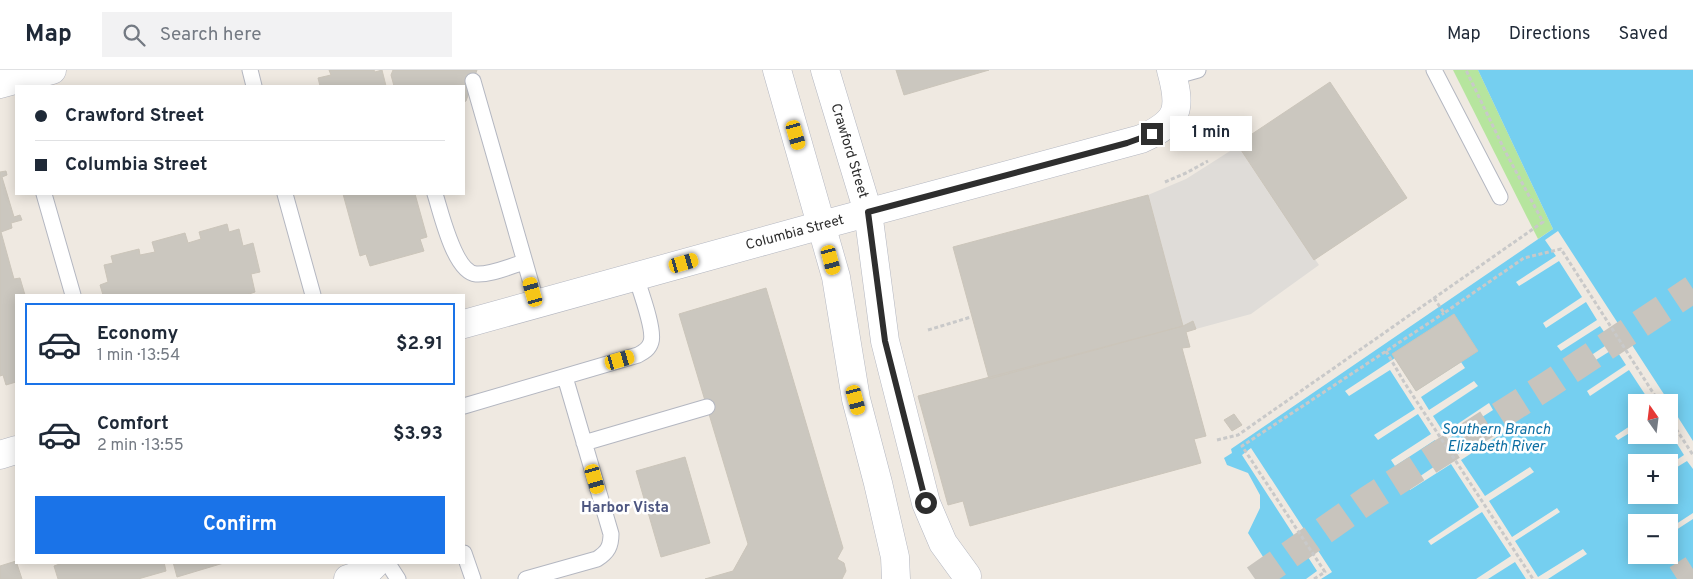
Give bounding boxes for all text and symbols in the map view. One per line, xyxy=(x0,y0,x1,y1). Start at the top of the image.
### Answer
search box xyxy=(102,12,452,57)
text: Map xyxy=(25,20,72,50)
icon: search xyxy=(120,21,148,49)
text: Search here xyxy=(160,23,261,47)
text: Map xyxy=(1447,23,1481,46)
text: Directions xyxy=(1509,23,1591,46)
text: Saved xyxy=(1619,23,1668,46)
street label: Crawford Street xyxy=(826,102,872,200)
text: Crawford Street xyxy=(65,104,204,128)
callout: 1 min xyxy=(1170,116,1252,152)
car xyxy=(784,119,807,151)
route end xyxy=(1141,123,1163,145)
text: 1 min xyxy=(1192,123,1230,143)
text: Columbia Street xyxy=(65,153,207,177)
street label: Columbia Street xyxy=(744,212,846,254)
car xyxy=(819,244,842,276)
car xyxy=(667,252,700,274)
car xyxy=(521,276,544,308)
icon: car xyxy=(37,322,82,367)
text: Economy xyxy=(97,322,178,346)
text: $2.91 xyxy=(396,332,443,356)
text: 1 min · 13:54 xyxy=(97,346,180,366)
car xyxy=(603,349,636,371)
car xyxy=(844,384,867,416)
north arrow xyxy=(1628,394,1678,444)
map controls xyxy=(1628,394,1678,564)
icon: car xyxy=(37,412,82,457)
text: Comfort xyxy=(97,412,169,436)
water label: Southern Branch Elizabeth River xyxy=(1442,421,1550,457)
text: $3.93 xyxy=(393,422,443,446)
text: 2 min · 13:55 xyxy=(97,436,184,456)
button: + xyxy=(1628,454,1678,504)
car xyxy=(583,463,606,495)
route start xyxy=(915,492,937,514)
button: Confirm xyxy=(35,496,445,554)
district label: Harbor Vista xyxy=(581,499,669,518)
button: − xyxy=(1628,514,1678,564)

